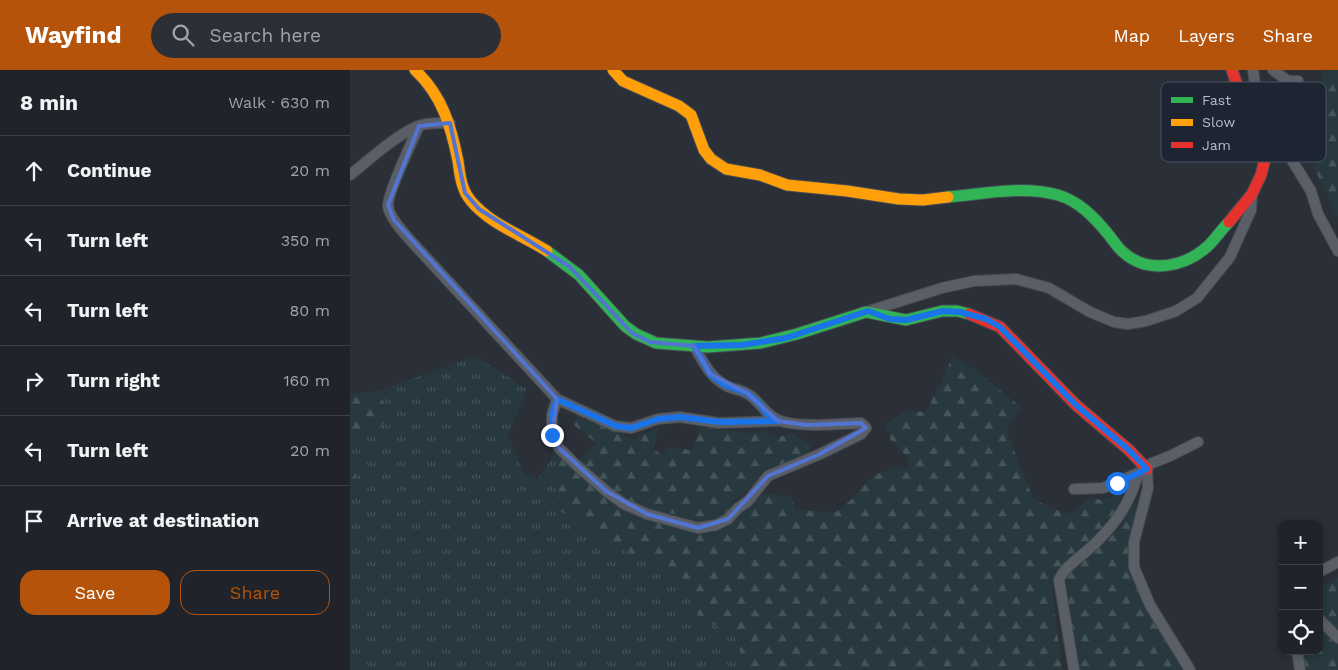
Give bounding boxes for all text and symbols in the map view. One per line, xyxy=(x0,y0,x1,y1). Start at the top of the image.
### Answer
search box xyxy=(151,13,501,58)
text: Wayfind xyxy=(25,21,121,49)
icon: search xyxy=(169,21,197,49)
text: Search here xyxy=(209,24,321,47)
text: Map xyxy=(1113,25,1150,46)
text: Layers xyxy=(1178,25,1235,46)
text: Share xyxy=(1263,25,1313,46)
legend xyxy=(1161,82,1326,162)
text: 8 min xyxy=(20,90,78,115)
text: Fast xyxy=(1202,92,1231,108)
text: Walk · 630 m xyxy=(228,93,330,112)
text: Slow xyxy=(1202,114,1235,130)
text: Jam xyxy=(1202,137,1231,153)
icon: ahead xyxy=(20,157,48,185)
text: Continue xyxy=(67,159,151,182)
text: 20 m xyxy=(290,161,330,180)
icon: left xyxy=(20,227,48,255)
text: Turn left xyxy=(67,229,148,252)
text: 350 m xyxy=(281,231,330,250)
icon: left xyxy=(20,297,48,325)
text: Turn left xyxy=(67,299,148,322)
text: 80 m xyxy=(289,301,330,320)
icon: right xyxy=(20,367,48,395)
text: Turn right xyxy=(67,369,160,392)
text: 160 m xyxy=(283,371,330,390)
route end xyxy=(541,424,564,447)
icon: left xyxy=(20,437,48,465)
text: Turn left xyxy=(67,439,148,462)
text: 20 m xyxy=(290,441,330,460)
route start xyxy=(1106,472,1129,495)
icon: arrive xyxy=(20,507,48,535)
text: Arrive at destination xyxy=(67,509,259,532)
map controls xyxy=(1278,520,1323,655)
button: + xyxy=(1278,520,1323,565)
button: − xyxy=(1278,565,1323,610)
button: Save xyxy=(20,570,170,615)
button: Share xyxy=(180,570,330,615)
button: locate xyxy=(1278,610,1323,655)

